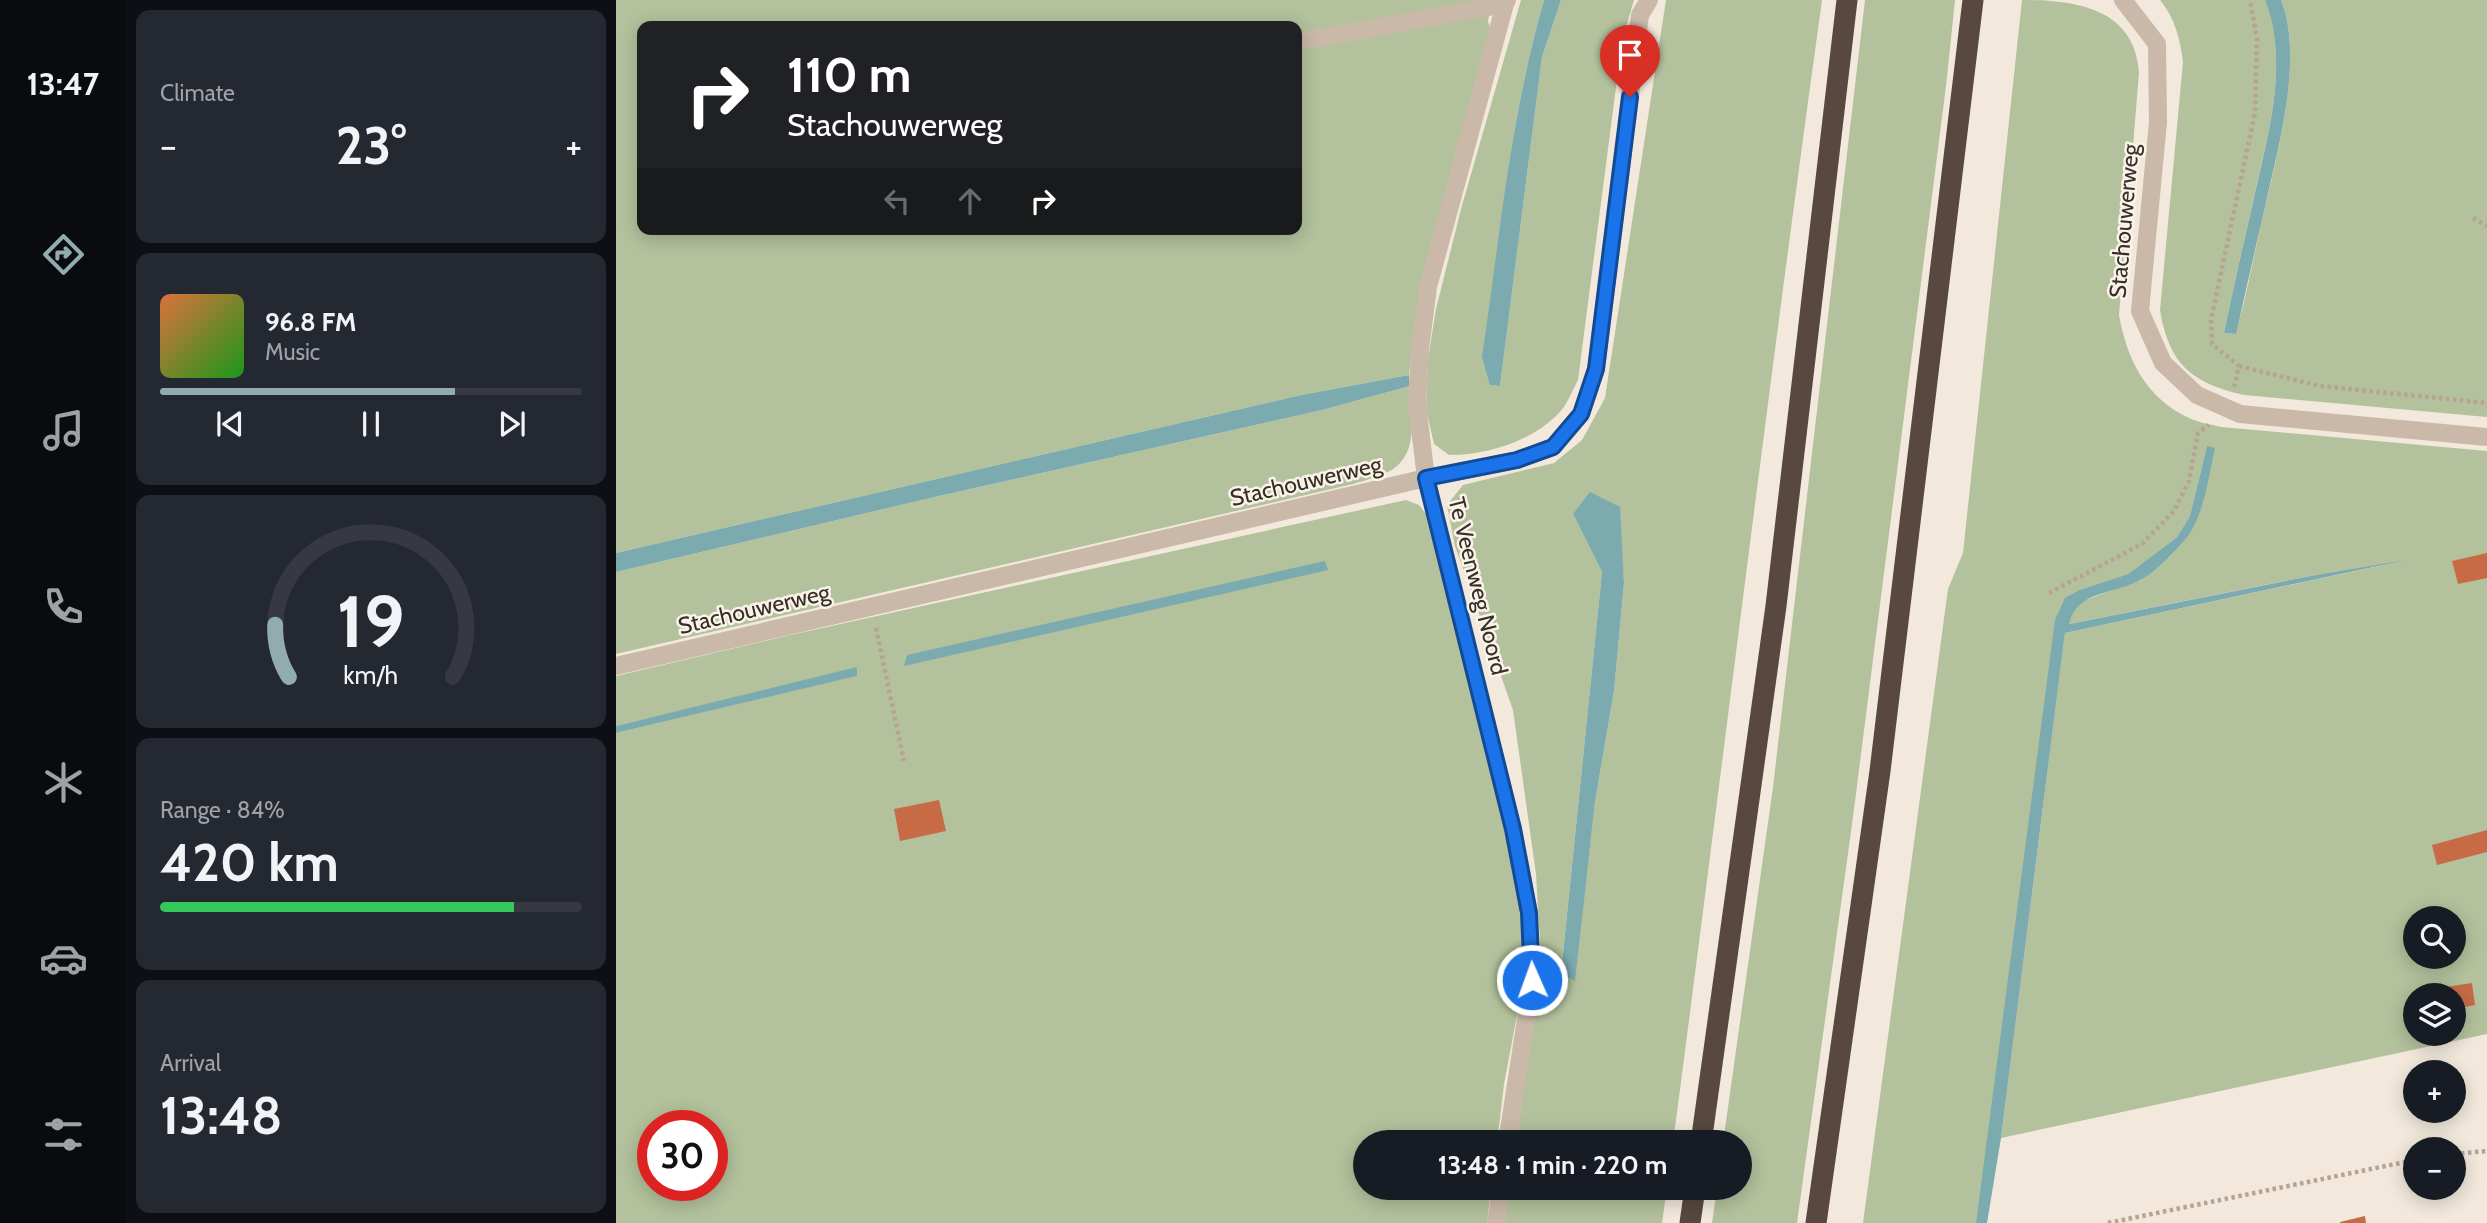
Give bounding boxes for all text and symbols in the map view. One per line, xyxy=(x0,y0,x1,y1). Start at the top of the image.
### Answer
pin xyxy=(1600,25,1660,97)
icon: arrive xyxy=(1611,36,1649,74)
text: 110 m xyxy=(787,45,911,104)
icon: right xyxy=(672,49,763,140)
text: 13:47 xyxy=(27,64,99,103)
text: Climate xyxy=(160,79,235,107)
text: Stachouwerweg xyxy=(787,105,1003,144)
text: 23° xyxy=(336,114,406,177)
text: − xyxy=(160,122,177,169)
text: + xyxy=(565,122,582,169)
street label: Stachouwerweg xyxy=(2103,142,2145,299)
icon: left xyxy=(878,182,916,220)
icon: ahead xyxy=(951,182,989,220)
icon: right xyxy=(1024,182,1062,220)
icon: directions xyxy=(39,230,88,279)
text: 96.8 FM xyxy=(265,306,356,338)
text: Music xyxy=(265,338,320,366)
icon: previous xyxy=(211,405,249,443)
icon: pause xyxy=(352,405,390,443)
icon: next xyxy=(493,405,531,443)
icon: music xyxy=(39,406,88,455)
street label: Stachouwerweg xyxy=(1227,450,1385,512)
street label: Te Veenweg Noord xyxy=(1442,494,1514,678)
text: 19 xyxy=(337,578,405,666)
street label: Stachouwerweg xyxy=(675,578,833,640)
icon: phone xyxy=(39,582,88,631)
text: km/h xyxy=(344,660,398,690)
icon: climate xyxy=(39,758,88,807)
text: Range · 84% xyxy=(160,796,285,824)
text: 420 km xyxy=(160,831,339,894)
map controls xyxy=(2403,906,2466,1200)
button: search xyxy=(2403,906,2466,969)
icon: car xyxy=(39,934,88,983)
position arrow xyxy=(1495,943,1569,1017)
button: layers xyxy=(2403,983,2466,1046)
text: Arrival xyxy=(160,1049,221,1077)
button: + xyxy=(2403,1060,2466,1123)
text: 13:48 xyxy=(160,1084,282,1147)
icon: filters xyxy=(39,1110,88,1159)
speed limit sign: 30 xyxy=(637,1110,728,1201)
button: − xyxy=(2403,1137,2466,1200)
text: 13:48 · 1 min · 220 m xyxy=(1438,1149,1667,1181)

